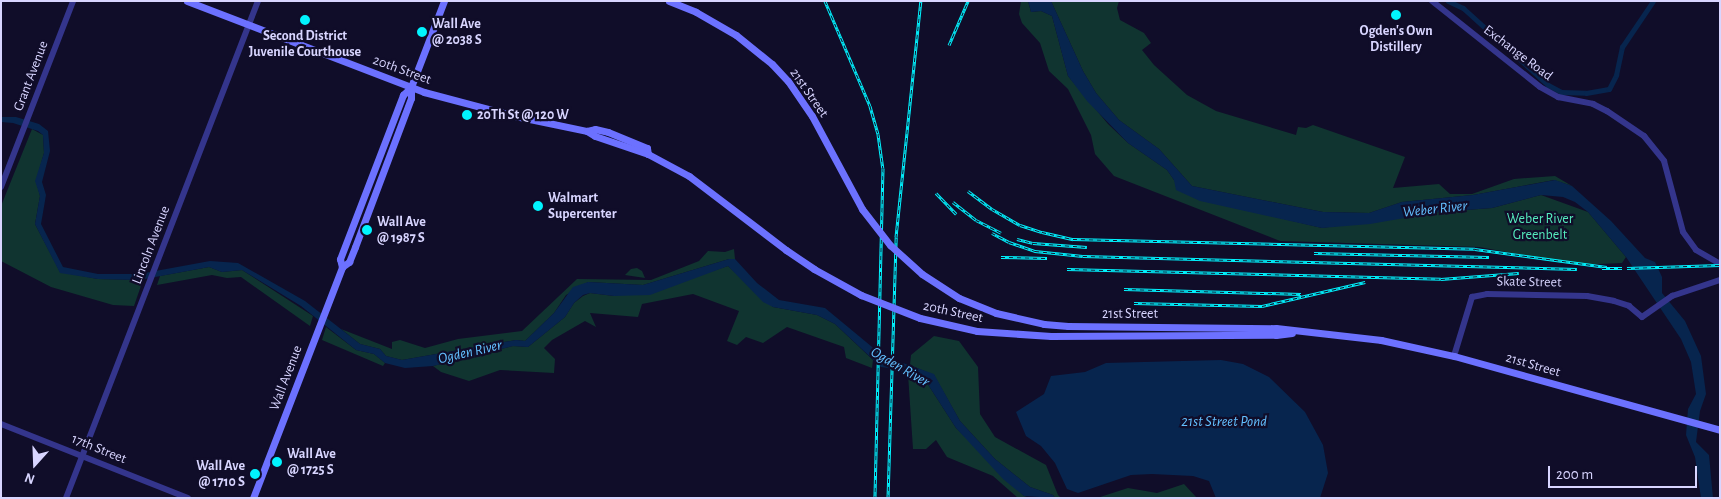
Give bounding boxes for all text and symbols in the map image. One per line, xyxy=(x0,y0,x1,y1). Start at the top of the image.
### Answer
marker: Ogden's Own Distillery xyxy=(1390,9,1402,21)
marker: Second District Juvenile Courthouse xyxy=(299,14,311,26)
place label: Wall Ave @ 2038 S xyxy=(432,16,482,48)
street label: Exchange Road xyxy=(1480,22,1556,84)
place label: Ogden's Own Distillery xyxy=(1359,23,1433,56)
marker: Wall Ave @ 2038 S xyxy=(416,26,428,38)
place label: Second District Juvenile Courthouse xyxy=(249,28,361,60)
street label: Grant Avenue xyxy=(10,39,52,113)
street label: 20th Street xyxy=(371,52,433,88)
street label: 21st Street xyxy=(786,65,832,121)
place label: 20Th St @ 120 W xyxy=(477,107,569,123)
marker: 20Th St @ 120 W xyxy=(461,109,473,121)
place label: Walmart Supercenter xyxy=(548,190,617,222)
water label: Weber River xyxy=(1402,197,1468,221)
marker: Walmart Supercenter xyxy=(532,200,544,212)
street label: Lincoln Avenue xyxy=(128,203,174,287)
park label: Weber River Greenbelt xyxy=(1507,211,1573,243)
place label: Wall Ave @ 1987 S xyxy=(377,214,426,246)
marker: Wall Ave @ 1987 S xyxy=(361,224,373,236)
street label: Skate Street xyxy=(1496,273,1562,291)
street label: 20th Street xyxy=(922,297,984,327)
street label: 21st Street xyxy=(1102,306,1158,322)
water label: Ogden River xyxy=(436,336,504,368)
street label: Wall Avenue xyxy=(266,343,306,413)
water label: Ogden River xyxy=(867,343,933,391)
street label: 21st Street xyxy=(1504,349,1562,381)
water label: 21st Street Pond xyxy=(1181,413,1267,431)
street label: 17th Street xyxy=(69,430,129,468)
north arrow xyxy=(10,439,60,489)
place label: Wall Ave @ 1725 S xyxy=(287,446,336,478)
marker: Wall Ave @ 1725 S xyxy=(271,456,283,468)
scale bar xyxy=(1551,456,1700,488)
place label: Wall Ave @ 1710 S xyxy=(196,458,245,491)
text: 200 m xyxy=(1556,467,1593,482)
marker: Wall Ave @ 1710 S xyxy=(249,468,261,480)
text: N xyxy=(23,470,37,486)

